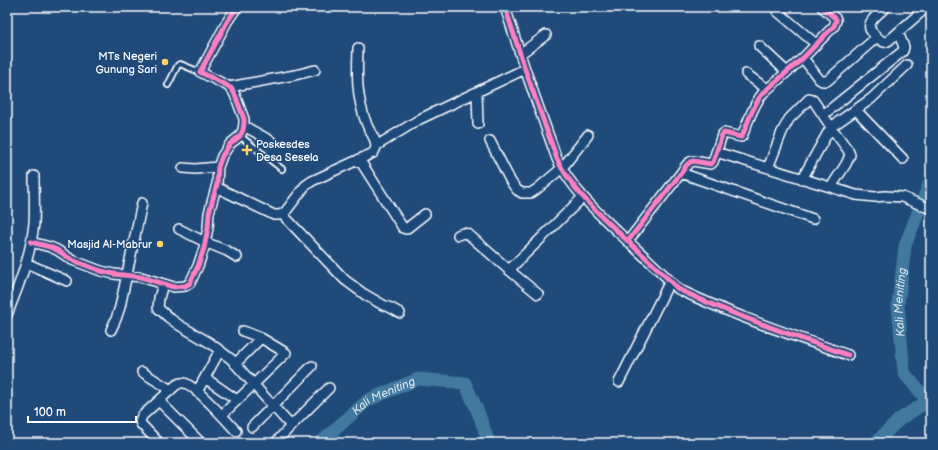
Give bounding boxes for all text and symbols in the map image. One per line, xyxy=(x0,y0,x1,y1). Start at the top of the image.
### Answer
place label: MTs Negeri Gunung Sari xyxy=(96,50,157,76)
marker: MTs Negeri Gunung Sari xyxy=(160,57,170,67)
place label: Poskesdes Desa Sesela xyxy=(256,138,319,164)
marker: Poskesdes Desa Sesela xyxy=(241,144,253,156)
place label: Masjid Al-Mabrur xyxy=(67,238,153,251)
marker: Masjid Al-Mabrur xyxy=(155,239,165,249)
water label: Kali Meniting xyxy=(890,266,910,337)
water label: Kali Meniting xyxy=(349,374,418,418)
scale bar xyxy=(28,398,136,424)
text: 100 m xyxy=(34,405,66,420)

